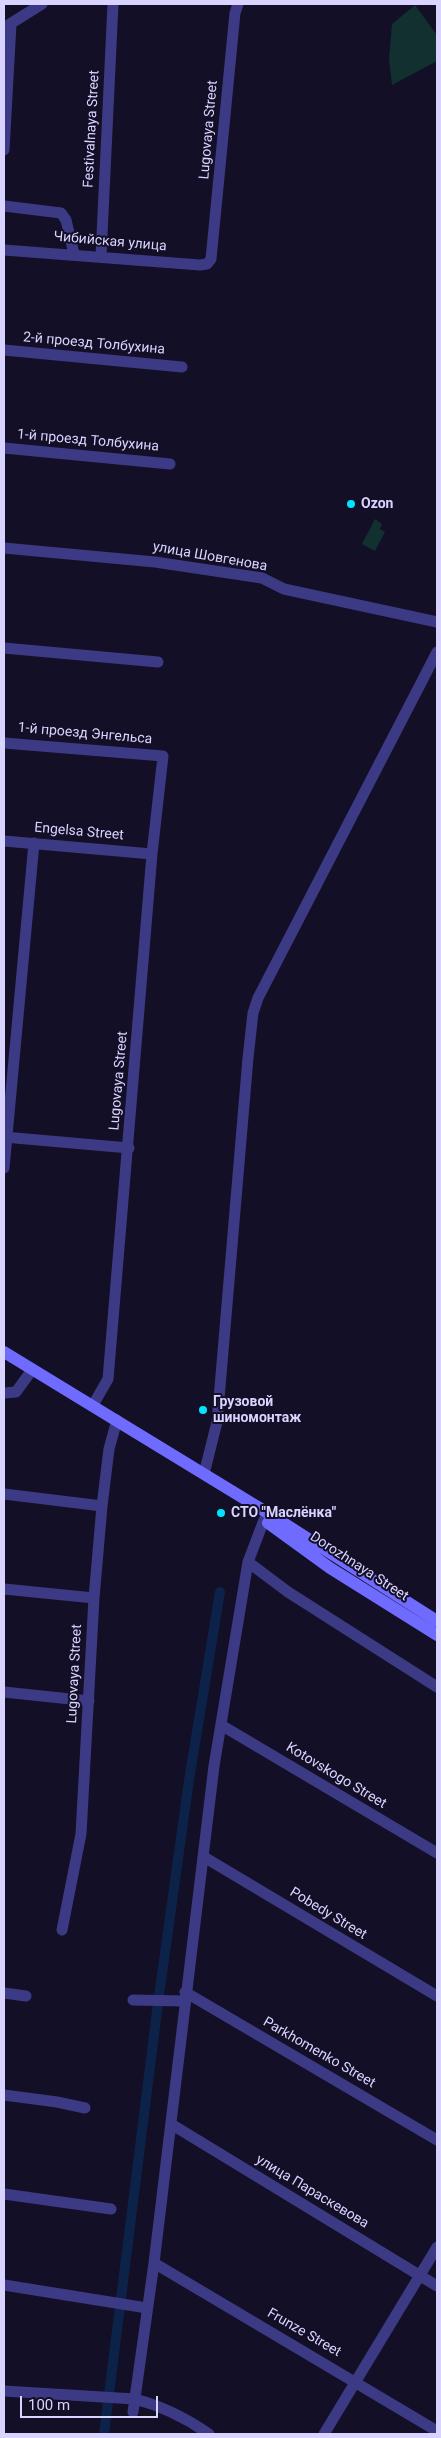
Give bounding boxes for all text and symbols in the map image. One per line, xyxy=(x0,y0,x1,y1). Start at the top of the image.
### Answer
street label: Festivalnaya Street xyxy=(81,70,103,188)
street label: Lugovaya Street xyxy=(196,80,222,180)
street label: Чибийская улица xyxy=(53,229,167,255)
street label: 2-й проезд Толбухина xyxy=(22,329,166,359)
street label: 1-й проезд Толбухина xyxy=(16,426,160,456)
place label: Ozon xyxy=(361,496,393,512)
marker: Ozon xyxy=(345,498,357,510)
street label: улица Шовгенова xyxy=(151,539,269,575)
street label: 1-й проезд Энгельса xyxy=(17,720,153,748)
street label: Engelsa Street xyxy=(34,820,124,844)
street label: Lugovaya Street xyxy=(106,1031,132,1131)
place label: Грузовой шиномонтаж xyxy=(213,1394,301,1426)
marker: Грузовой шиномонтаж xyxy=(197,1404,209,1416)
place label: СТО "Маслёнка" xyxy=(231,1505,336,1521)
marker: СТО "Маслёнка" xyxy=(215,1507,227,1519)
street label: Dorozhnaya Street xyxy=(307,1529,411,1605)
street label: Lugovaya Street xyxy=(64,1624,86,1724)
street label: Kotovskogo Street xyxy=(283,1739,389,1813)
street label: Pobedy Street xyxy=(286,1884,370,1944)
street label: Parkhomenko Street xyxy=(260,2014,378,2092)
street label: улица Параскевова xyxy=(252,2152,372,2232)
street label: Frunze Street xyxy=(264,2305,344,2361)
scale bar xyxy=(22,2386,160,2418)
text: 100 m xyxy=(28,2396,70,2414)

